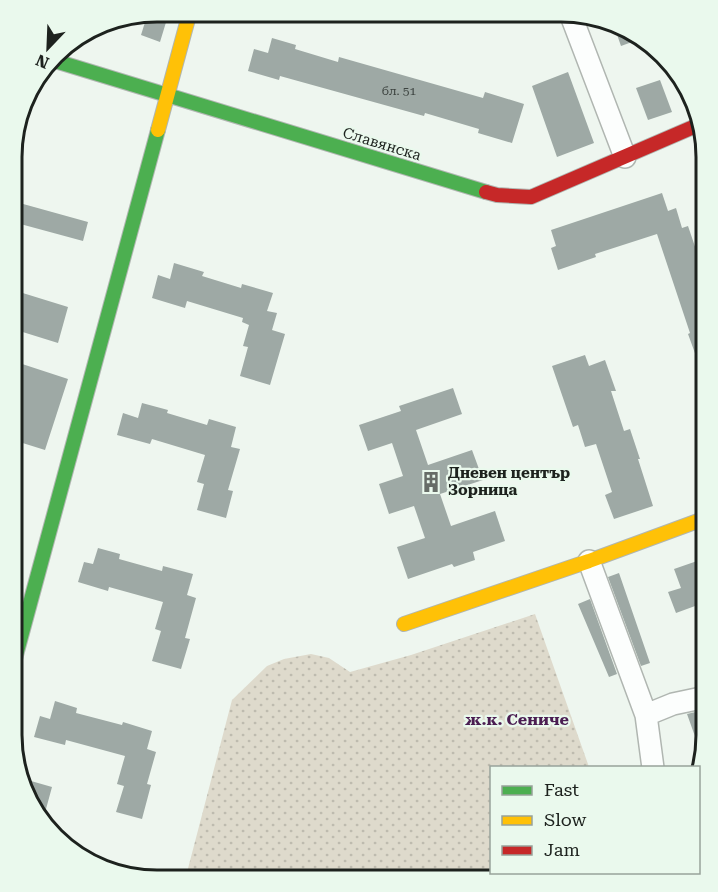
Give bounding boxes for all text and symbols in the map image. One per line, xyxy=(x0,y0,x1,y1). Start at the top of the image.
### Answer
north arrow xyxy=(18,18,78,78)
text: N xyxy=(33,50,52,73)
house number: бл. 51 xyxy=(382,84,416,98)
street label: Славянска xyxy=(341,124,423,164)
place label: Дневен център Зорница xyxy=(448,464,570,499)
building icon: Дневен център Зорница xyxy=(419,470,443,494)
district label: ж.к. Сениче xyxy=(465,710,569,729)
legend xyxy=(490,766,700,874)
text: Fast xyxy=(544,779,579,800)
text: Slow xyxy=(544,809,586,830)
text: Jam xyxy=(544,839,580,860)

